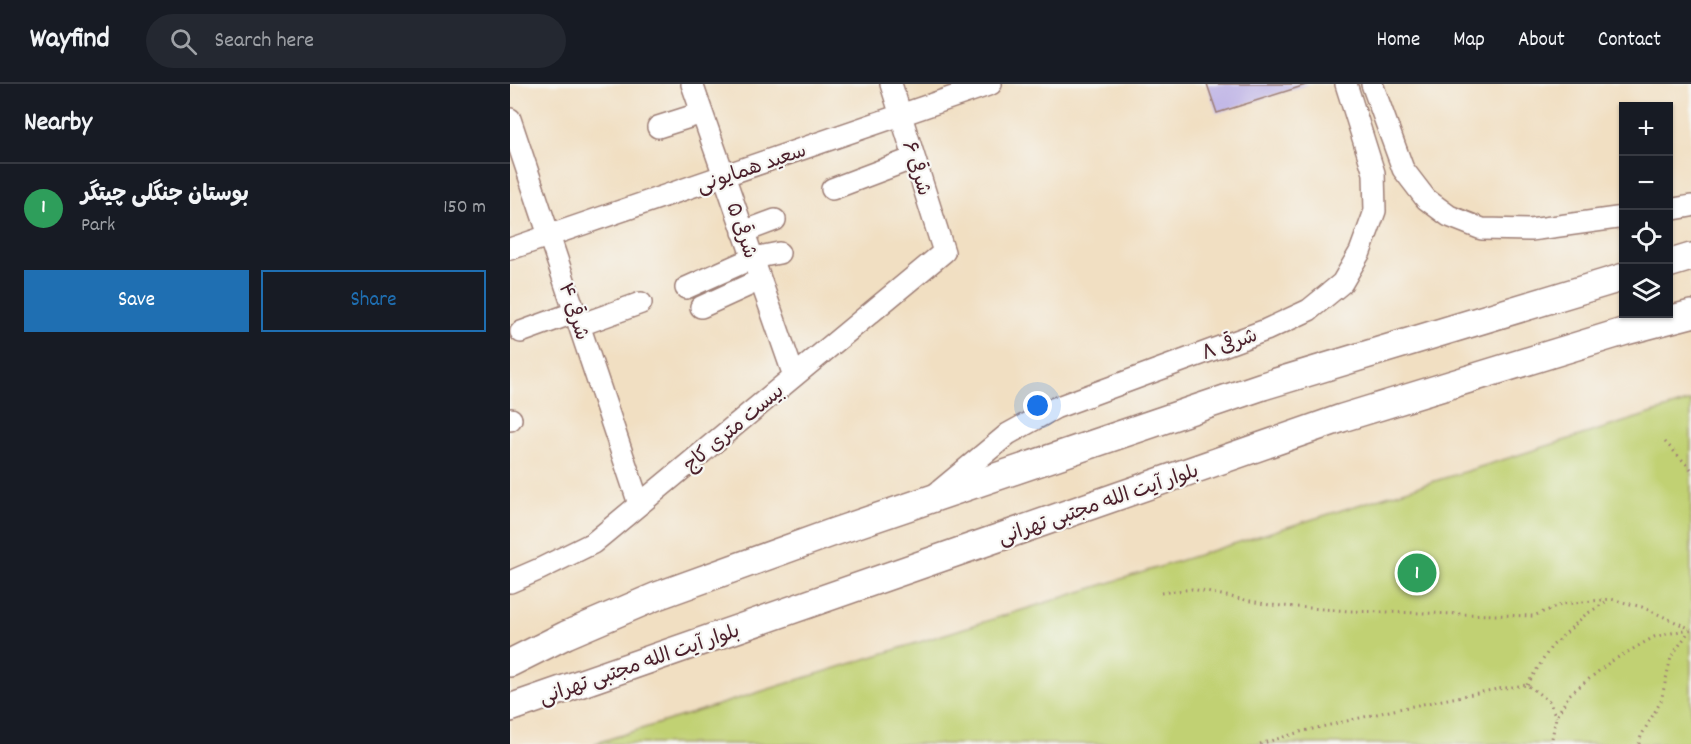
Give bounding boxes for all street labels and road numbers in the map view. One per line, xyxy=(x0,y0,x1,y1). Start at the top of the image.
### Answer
street label: ۶ شرقی xyxy=(894,137,939,200)
street label: سعید همایونی xyxy=(693,138,811,202)
street label: ۵ شرقی xyxy=(718,198,765,263)
street label: ۴ شرقی xyxy=(550,279,596,344)
street label: ۸ شرقی xyxy=(1197,321,1262,369)
street label: بیست متری کاج xyxy=(679,379,791,480)
street label: بلوار آیت الله مجتبی تهرانی xyxy=(995,458,1203,553)
street label: بلوار آیت الله مجتبی تهرانی xyxy=(536,618,744,713)

